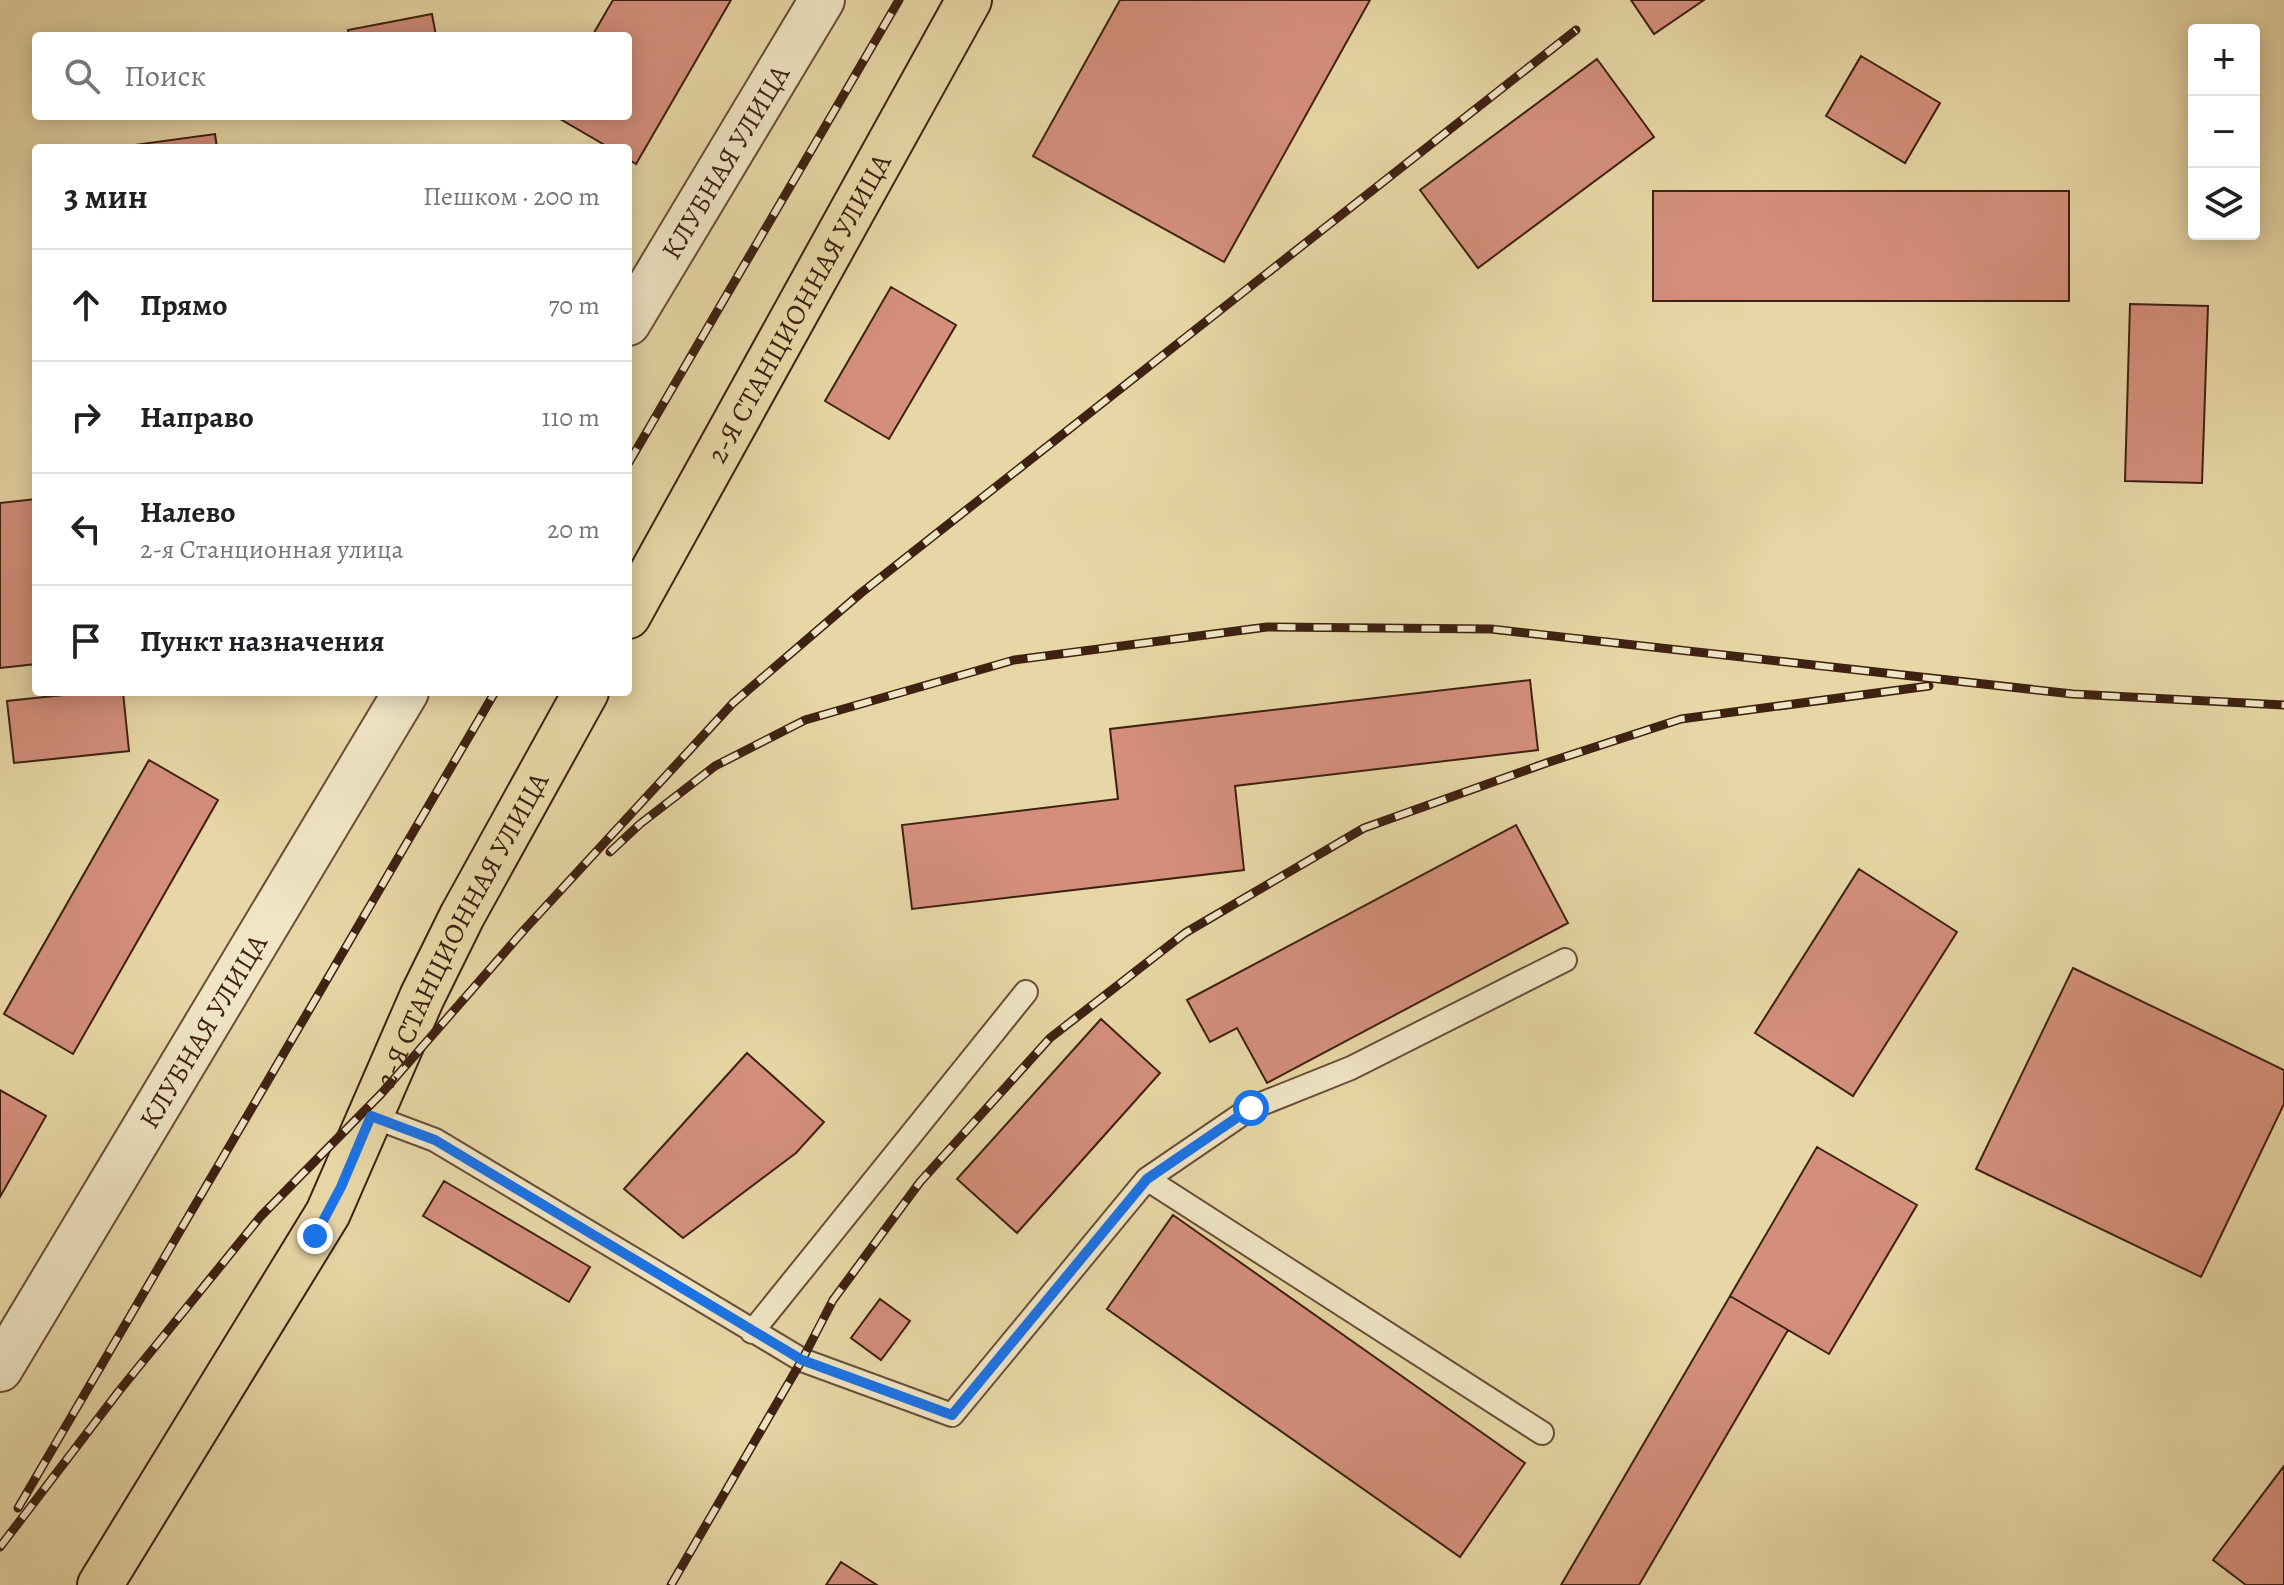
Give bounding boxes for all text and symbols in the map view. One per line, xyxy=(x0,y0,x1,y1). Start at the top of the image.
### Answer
map controls xyxy=(2188,24,2260,240)
button: + xyxy=(2188,24,2260,96)
search box xyxy=(32,32,632,120)
icon: search xyxy=(60,54,104,98)
text: Поиск xyxy=(124,56,206,96)
street label: КЛУБНАЯ УЛИЦА xyxy=(653,58,799,267)
button: − xyxy=(2188,96,2260,168)
street label: 2-Я СТАНЦИОННАЯ УЛИЦА xyxy=(698,146,901,470)
button: layers xyxy=(2188,168,2260,240)
text: 3 мин xyxy=(64,173,148,220)
text: Пешком · 200 m xyxy=(423,179,600,214)
icon: ahead xyxy=(64,283,108,327)
text: Прямо xyxy=(140,285,227,325)
text: 70 m xyxy=(548,288,600,323)
icon: right xyxy=(64,395,108,439)
text: Направо xyxy=(140,397,254,437)
text: 110 m xyxy=(542,400,600,435)
text: Налево xyxy=(140,492,235,532)
icon: left xyxy=(64,507,108,551)
text: 20 m xyxy=(547,512,600,547)
text: 2-я Станционная улица xyxy=(140,532,404,567)
icon: arrive xyxy=(64,619,108,663)
text: Пункт назначения xyxy=(140,621,385,661)
street label: 2-Я СТАНЦИОННАЯ УЛИЦА xyxy=(367,765,558,1093)
street label: КЛУБНАЯ УЛИЦА xyxy=(131,927,277,1136)
route start xyxy=(1233,1090,1269,1126)
route end xyxy=(297,1218,333,1254)

